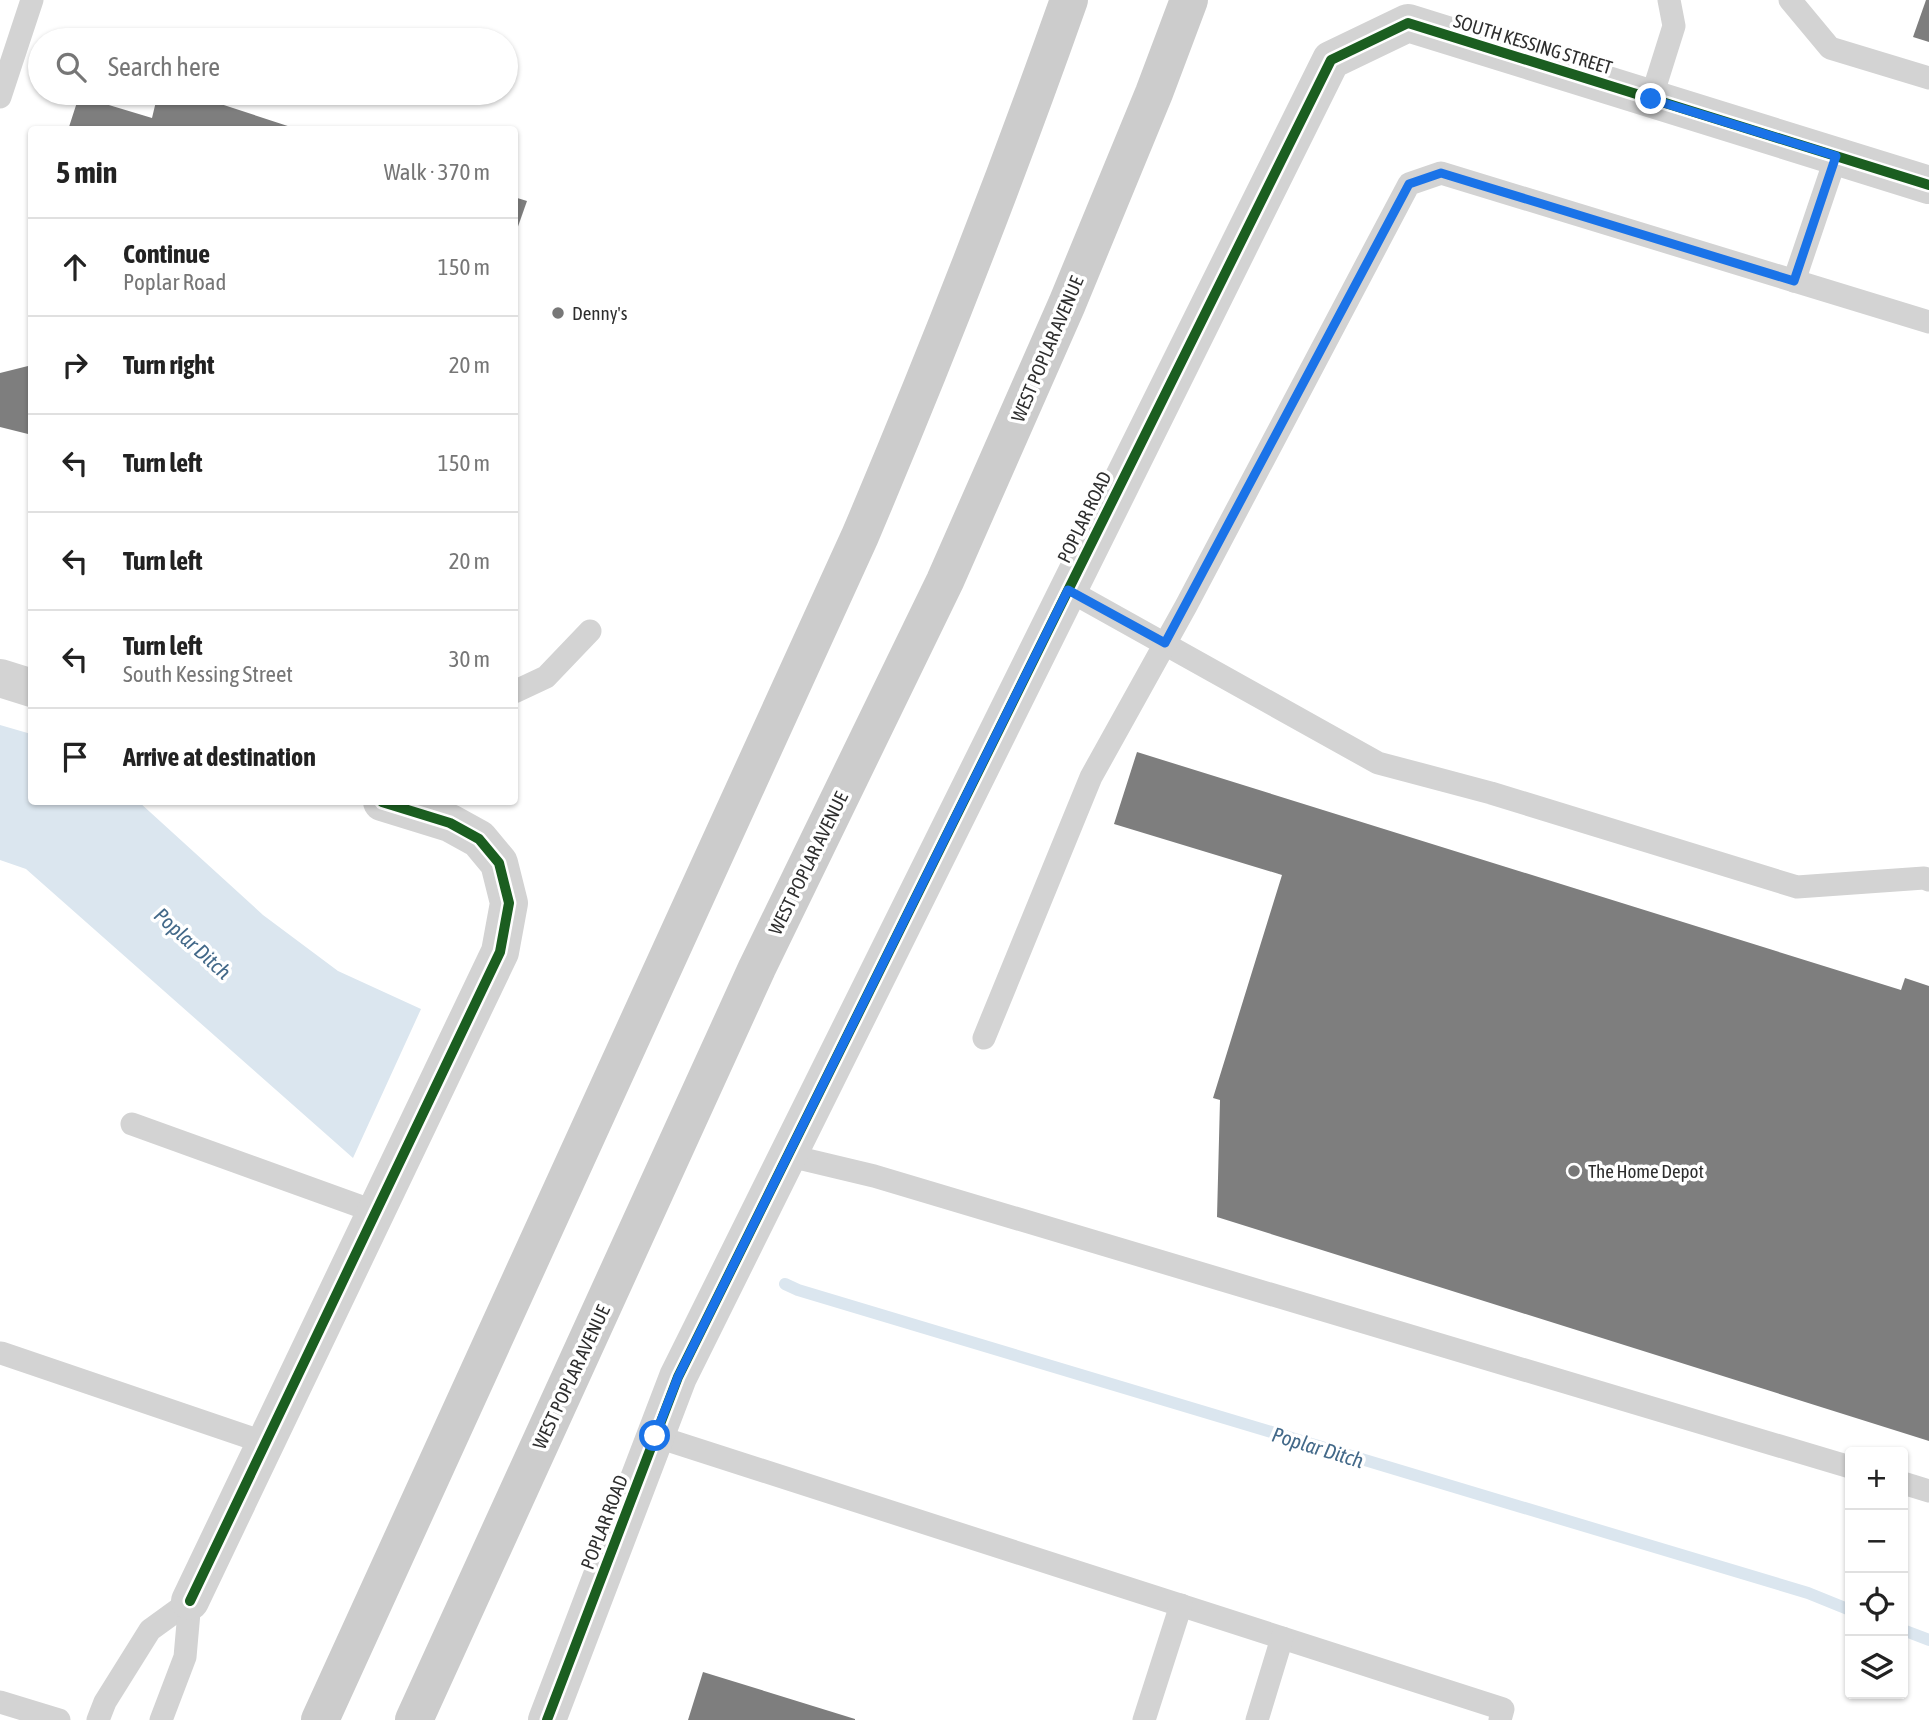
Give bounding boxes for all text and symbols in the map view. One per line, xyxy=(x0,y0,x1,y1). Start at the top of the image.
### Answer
street label: SOUTH KESSING STREET xyxy=(1451,9,1616,79)
search box xyxy=(28,28,518,105)
icon: search xyxy=(52,48,90,86)
text: Search here xyxy=(108,52,220,82)
route end xyxy=(1635,83,1666,114)
text: 5 min xyxy=(56,155,117,189)
text: Walk · 370 m xyxy=(384,159,490,185)
text: Continue xyxy=(123,239,210,269)
icon: ahead xyxy=(56,248,94,286)
text: 150 m xyxy=(438,254,490,280)
text: Poplar Road xyxy=(123,269,226,295)
street label: WEST POPLAR AVENUE xyxy=(1006,273,1088,425)
place label: Denny's xyxy=(572,302,628,324)
marker: Denny's xyxy=(550,305,566,321)
icon: right xyxy=(56,346,94,384)
text: Turn right xyxy=(123,350,214,380)
text: 20 m xyxy=(449,352,490,378)
icon: left xyxy=(56,444,94,482)
text: Turn left xyxy=(123,448,203,478)
text: 150 m xyxy=(438,450,490,476)
street label: POPLAR ROAD xyxy=(1052,468,1116,566)
icon: left xyxy=(56,542,94,580)
text: Turn left xyxy=(123,546,203,576)
text: 20 m xyxy=(449,548,490,574)
text: Turn left xyxy=(123,631,203,661)
icon: left xyxy=(56,640,94,678)
text: 30 m xyxy=(449,646,490,672)
text: South Kessing Street xyxy=(123,661,293,687)
icon: arrive xyxy=(56,738,94,776)
text: Arrive at destination xyxy=(123,742,316,772)
street label: WEST POPLAR AVENUE xyxy=(764,788,852,938)
water label: Poplar Ditch xyxy=(150,903,236,983)
place label: The Home Depot xyxy=(1588,1160,1704,1182)
marker: The Home Depot xyxy=(1566,1163,1582,1179)
street label: WEST POPLAR AVENUE xyxy=(528,1302,614,1452)
route start xyxy=(639,1420,670,1451)
water label: Poplar Ditch xyxy=(1269,1422,1367,1472)
map controls xyxy=(1845,1447,1908,1699)
button: + xyxy=(1845,1447,1908,1510)
street label: POPLAR ROAD xyxy=(576,1472,632,1572)
button: − xyxy=(1845,1510,1908,1573)
button: locate xyxy=(1845,1573,1908,1636)
button: layers xyxy=(1845,1636,1908,1699)

